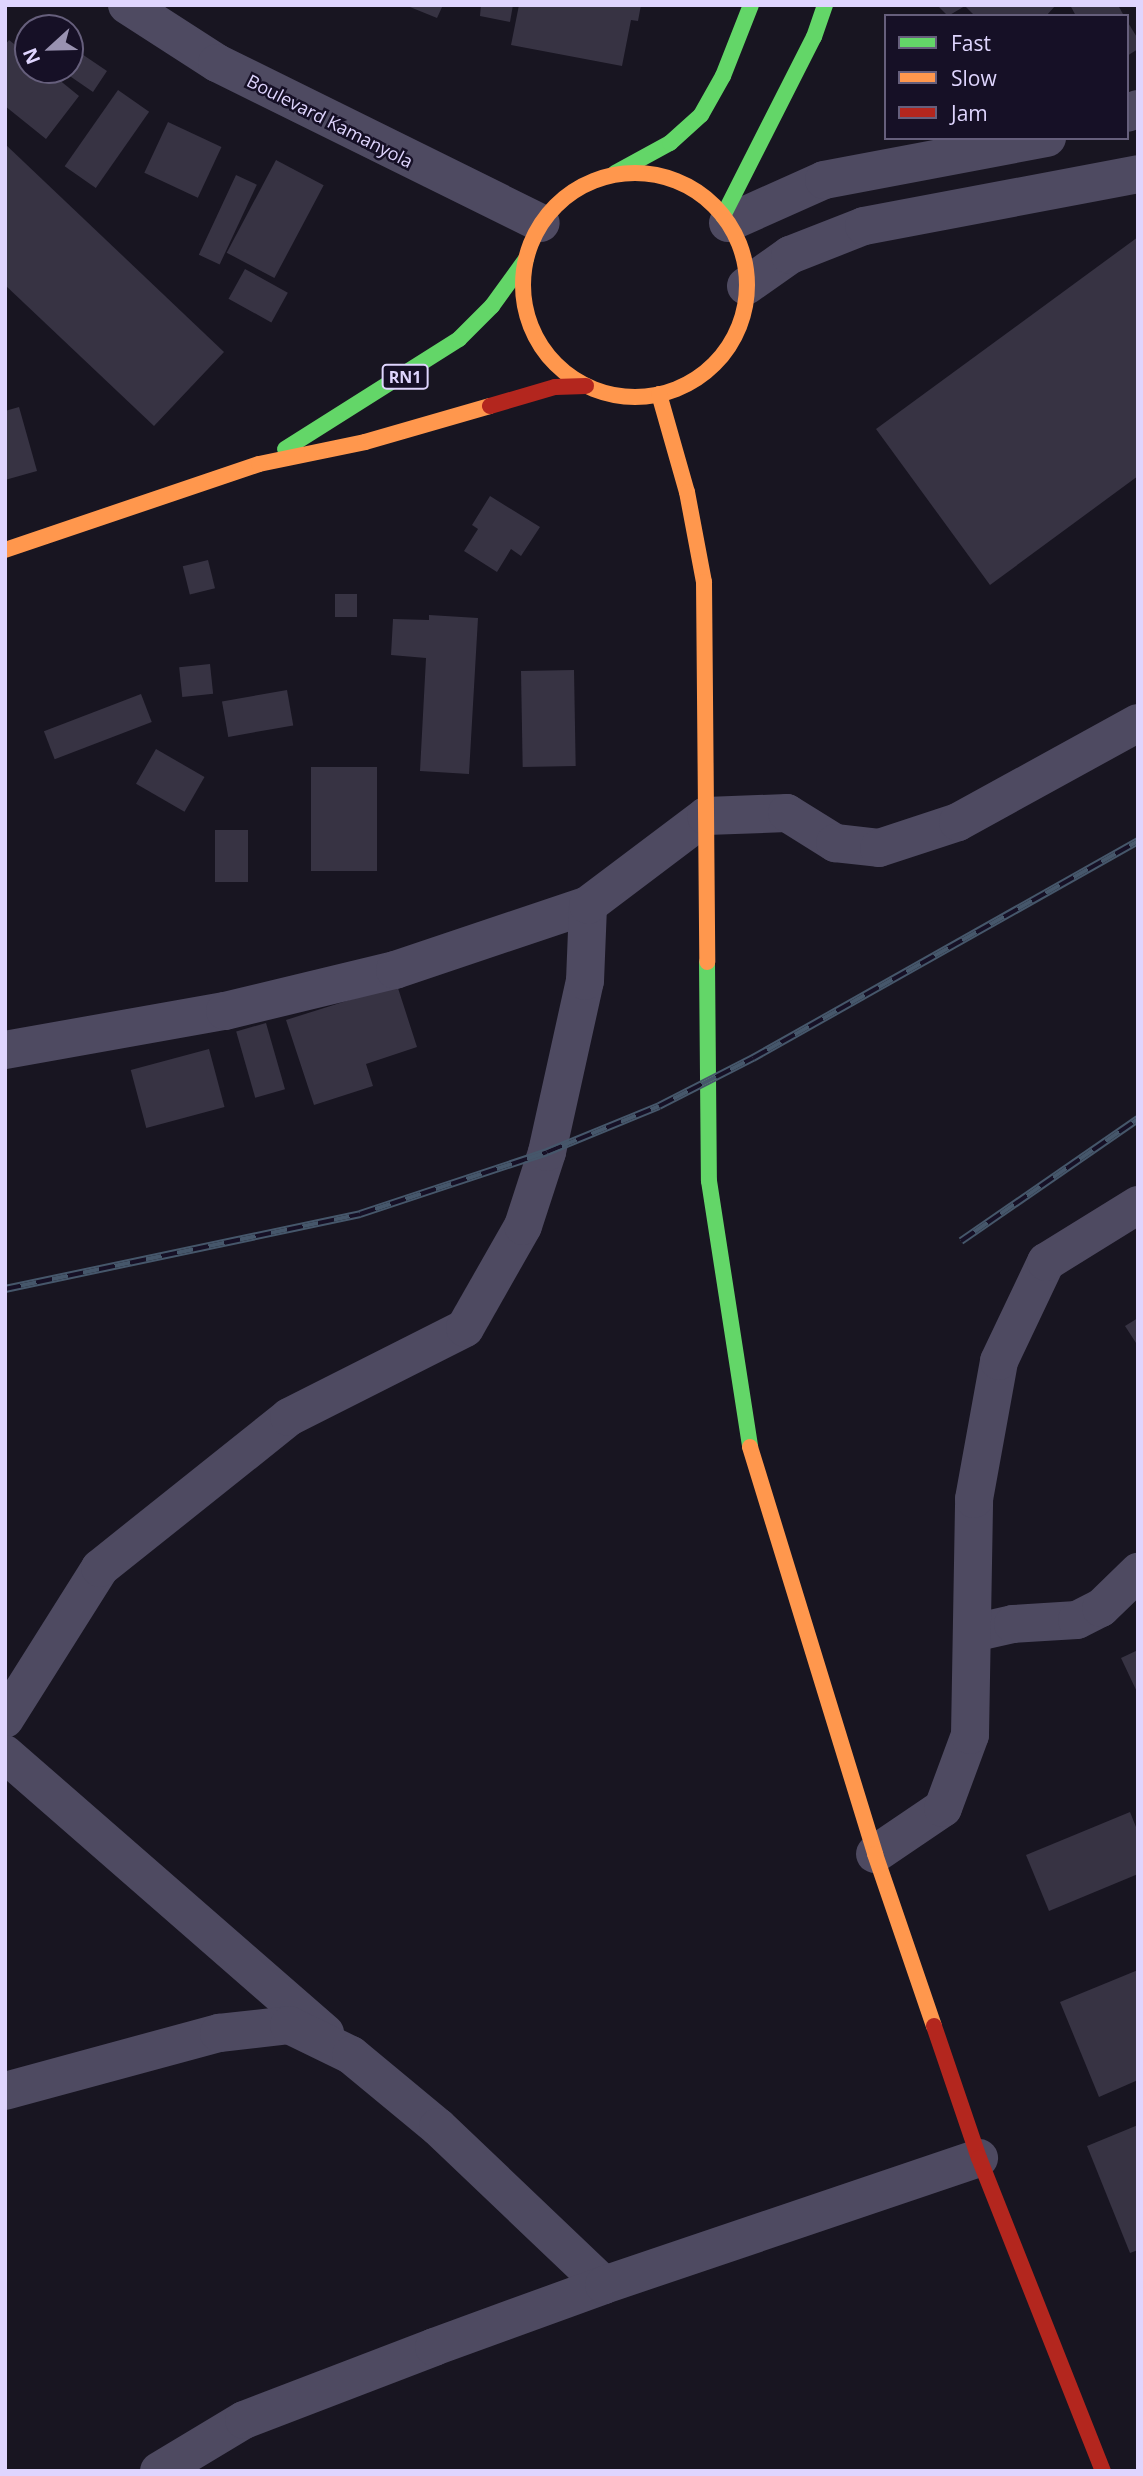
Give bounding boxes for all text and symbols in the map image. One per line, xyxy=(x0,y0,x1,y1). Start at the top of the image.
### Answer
north arrow xyxy=(14,14,84,84)
legend xyxy=(884,14,1129,140)
text: Fast xyxy=(951,29,991,57)
text: N xyxy=(16,44,46,68)
text: Slow xyxy=(951,64,997,92)
street label: Boulevard Kamanyola xyxy=(243,70,417,172)
text: Jam xyxy=(951,99,988,127)
road number: RN1 xyxy=(380,364,430,390)

